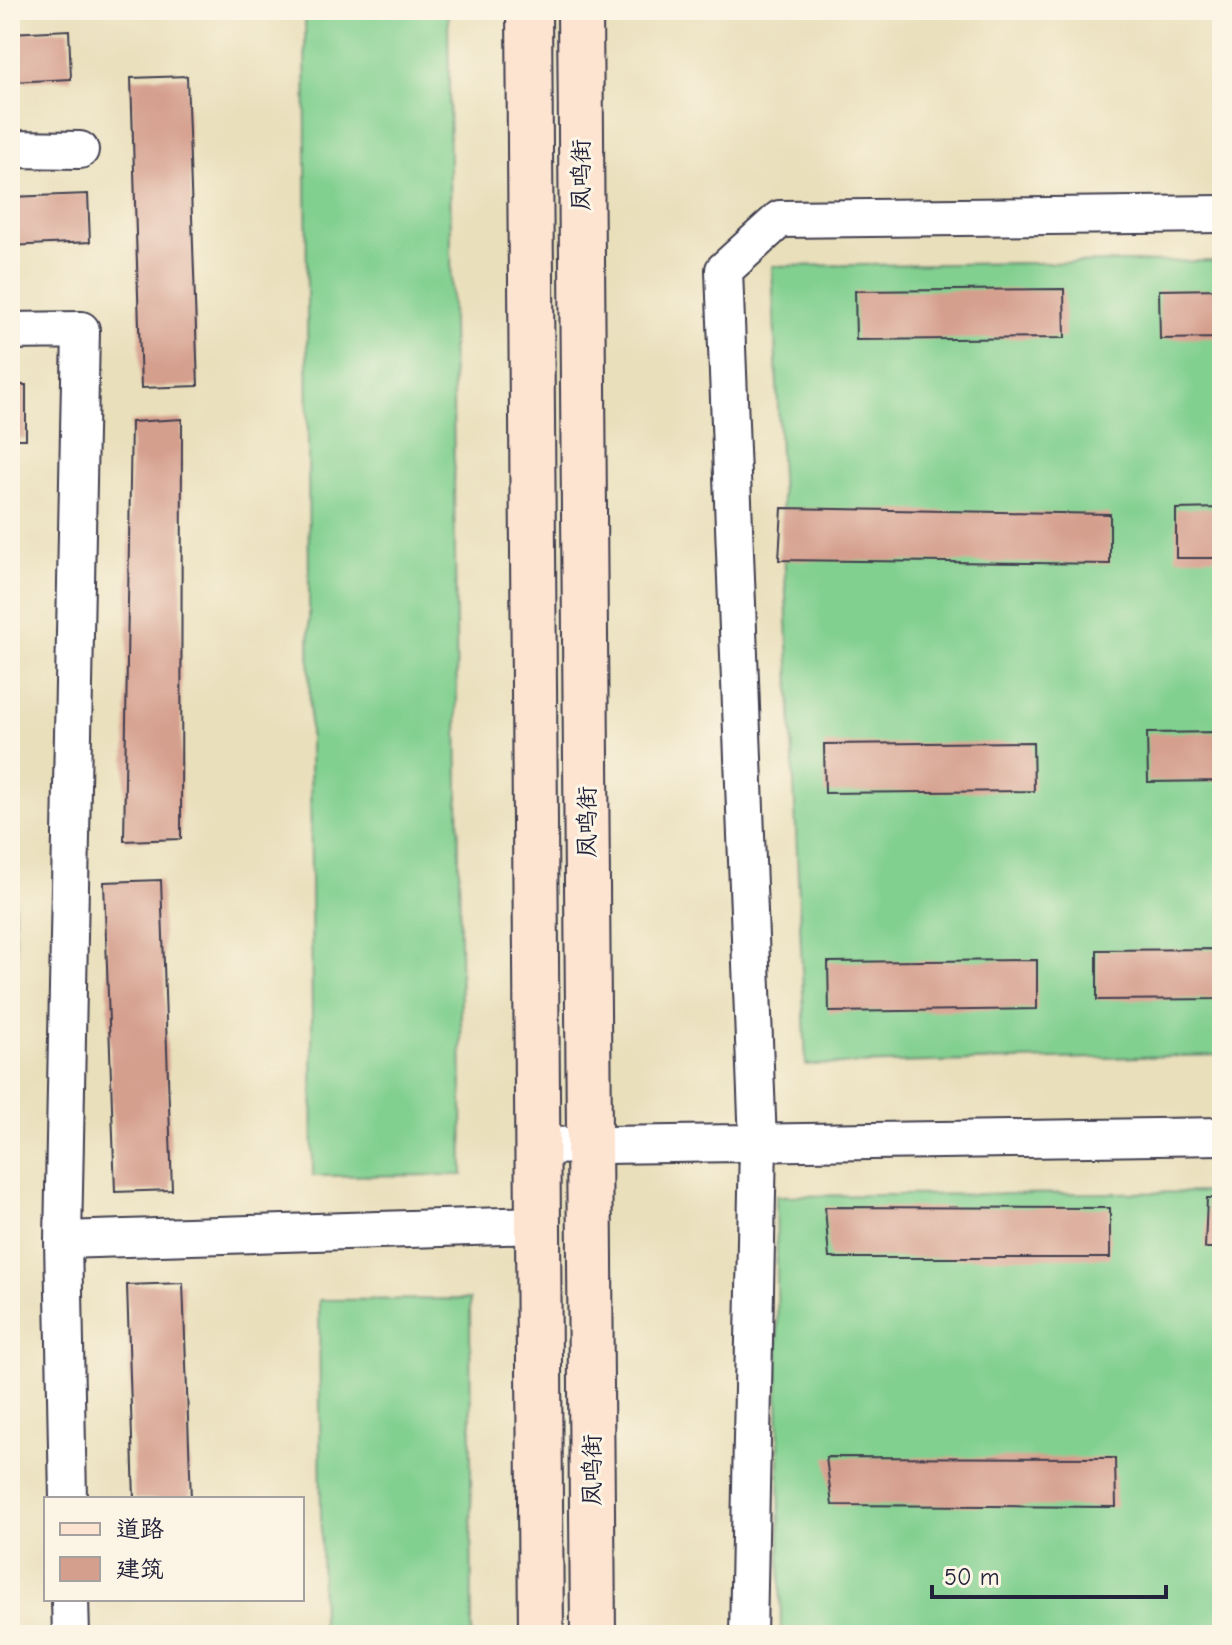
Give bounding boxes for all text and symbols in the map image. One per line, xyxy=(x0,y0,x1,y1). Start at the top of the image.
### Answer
street label: 凤鸣街 xyxy=(567,139,595,211)
street label: 凤鸣街 xyxy=(573,786,601,858)
street label: 凤鸣街 xyxy=(578,1434,606,1506)
legend xyxy=(44,1497,304,1601)
text: 道路 xyxy=(116,1515,164,1543)
scale bar xyxy=(932,1549,1166,1599)
text: 建筑 xyxy=(116,1555,164,1583)
text: 50 m xyxy=(944,1563,1000,1591)

